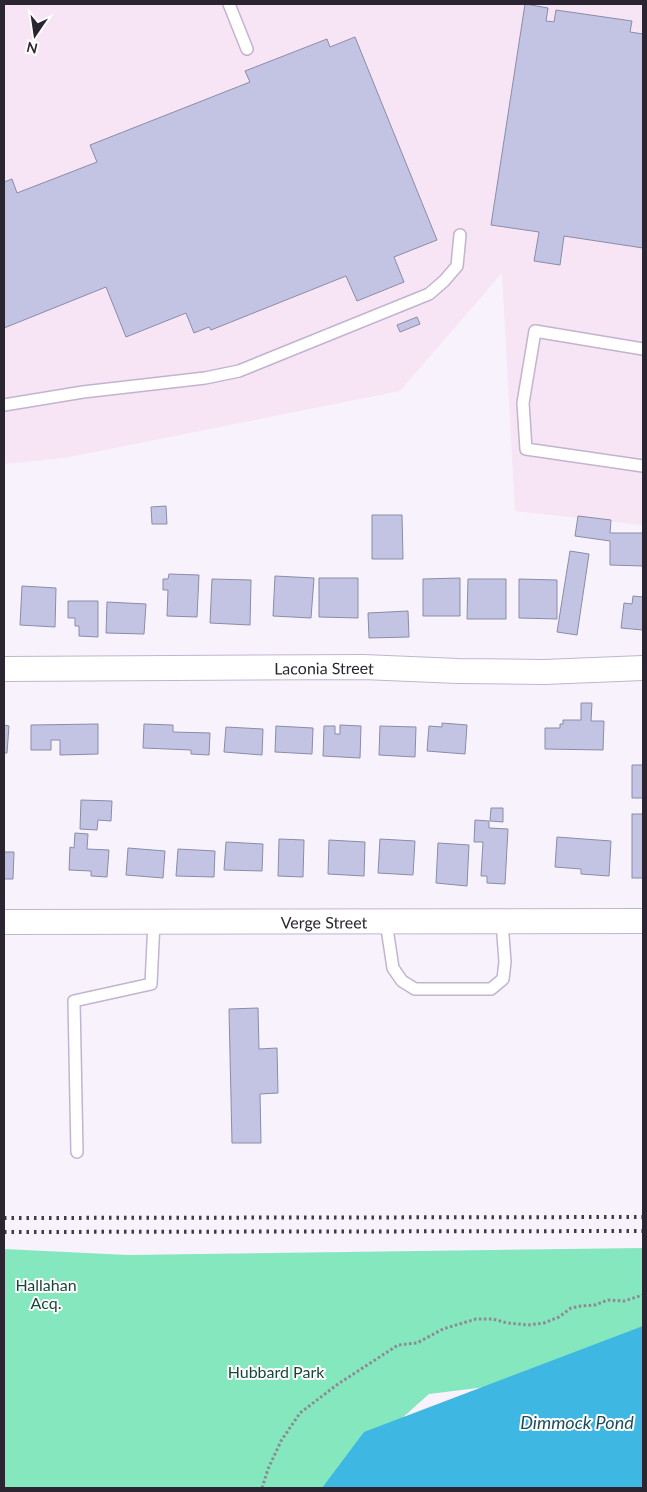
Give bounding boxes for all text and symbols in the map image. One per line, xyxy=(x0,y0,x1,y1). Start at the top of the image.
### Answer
north arrow xyxy=(10,10,60,60)
text: N xyxy=(25,39,39,58)
street label: Laconia Street xyxy=(274,657,375,677)
street label: Verge Street xyxy=(281,912,368,931)
park label: Hallahan Acq. xyxy=(15,1275,77,1312)
park label: Hubbard Park xyxy=(228,1362,325,1381)
water label: Dimmock Pond xyxy=(520,1411,634,1433)

